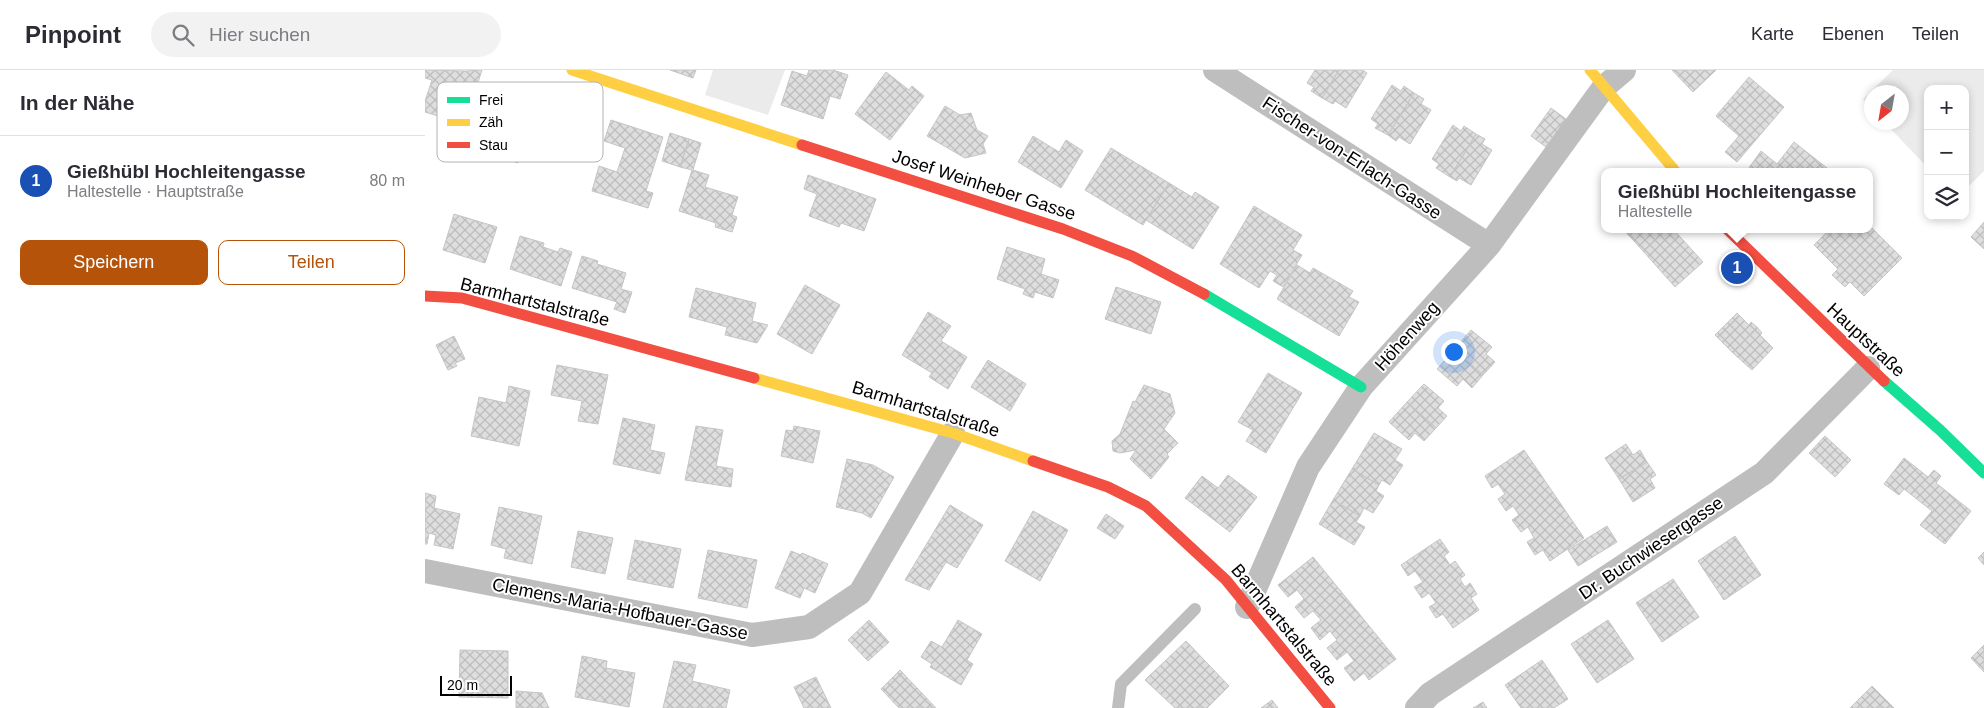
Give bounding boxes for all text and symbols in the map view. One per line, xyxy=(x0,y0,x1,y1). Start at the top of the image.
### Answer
search box xyxy=(151,12,501,57)
text: Pinpoint xyxy=(25,21,121,48)
icon: search xyxy=(169,21,197,49)
text: Hier suchen xyxy=(209,24,310,45)
text: Karte xyxy=(1751,24,1794,44)
text: Ebenen xyxy=(1822,24,1884,44)
text: Teilen xyxy=(1912,24,1959,44)
legend xyxy=(437,82,603,162)
north arrow xyxy=(1864,85,1909,130)
map controls xyxy=(1924,85,1969,220)
button: + xyxy=(1924,85,1969,130)
text: In der Nähe xyxy=(20,91,134,114)
text: Frei xyxy=(479,92,503,108)
street label: Fischer-von-Erlach-Gasse xyxy=(1259,93,1445,223)
text: Zäh xyxy=(479,114,503,130)
button: − xyxy=(1924,130,1969,175)
text: Stau xyxy=(479,137,508,153)
street label: Josef Weinheber Gasse xyxy=(890,146,1078,224)
text: Gießhübl Hochleitengasse xyxy=(67,161,306,182)
popup xyxy=(1601,168,1873,233)
text: 1 xyxy=(32,172,40,189)
text: 80 m xyxy=(369,172,405,189)
button: layers xyxy=(1924,175,1969,220)
text: Gießhübl Hochleitengasse xyxy=(1618,181,1856,202)
text: Haltestelle · Hauptstraße xyxy=(67,183,244,200)
text: Haltestelle xyxy=(1618,203,1692,220)
button: Speichern xyxy=(20,240,208,285)
button: Teilen xyxy=(218,240,405,285)
pin: 1 xyxy=(1721,249,1753,287)
street label: Barmhartstalstraße xyxy=(458,274,612,330)
street label: Höhenweg xyxy=(1371,297,1443,375)
street label: Hauptstraße xyxy=(1823,299,1909,381)
your location xyxy=(1441,339,1467,365)
street label: Barmhartstalstraße xyxy=(850,377,1002,441)
street label: Dr. Buchwiesergasse xyxy=(1575,492,1727,604)
street label: Barmhartstalstraße xyxy=(1227,560,1341,690)
street label: Clemens-Maria-Hofbauer-Gasse xyxy=(490,574,750,644)
scale bar xyxy=(440,673,513,696)
text: 20 m xyxy=(447,677,478,693)

